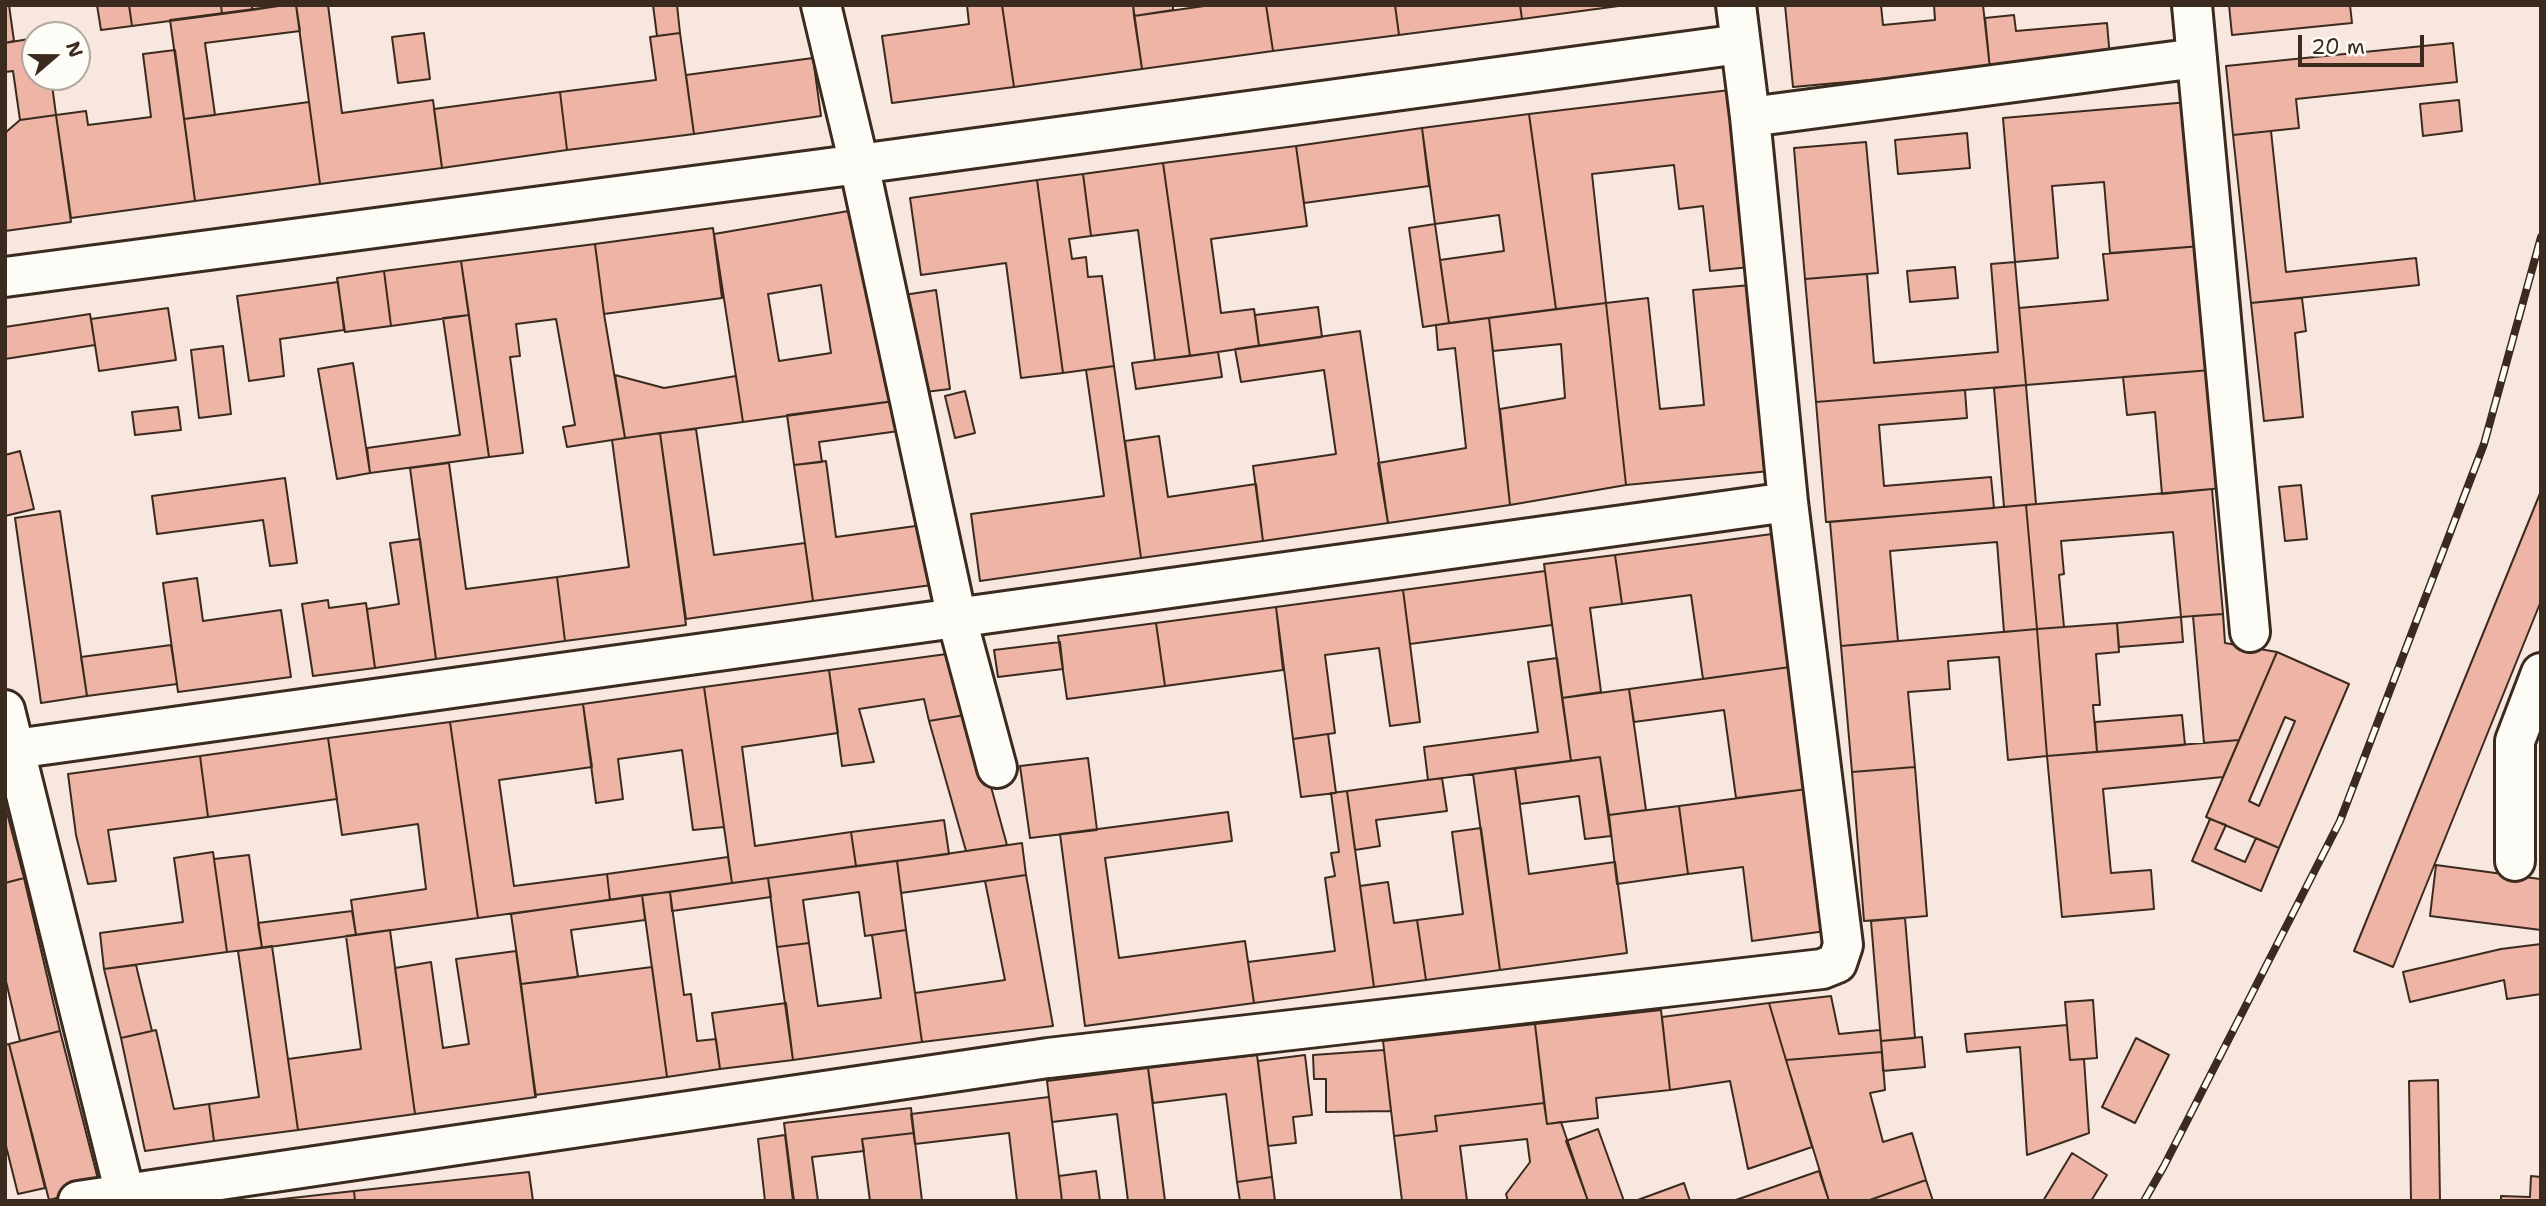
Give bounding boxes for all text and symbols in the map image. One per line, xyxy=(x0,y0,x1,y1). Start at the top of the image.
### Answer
north arrow xyxy=(21,21,91,91)
scale bar xyxy=(2301,21,2427,65)
text: 20 m xyxy=(2311,33,2365,61)
text: N xyxy=(60,38,89,61)

